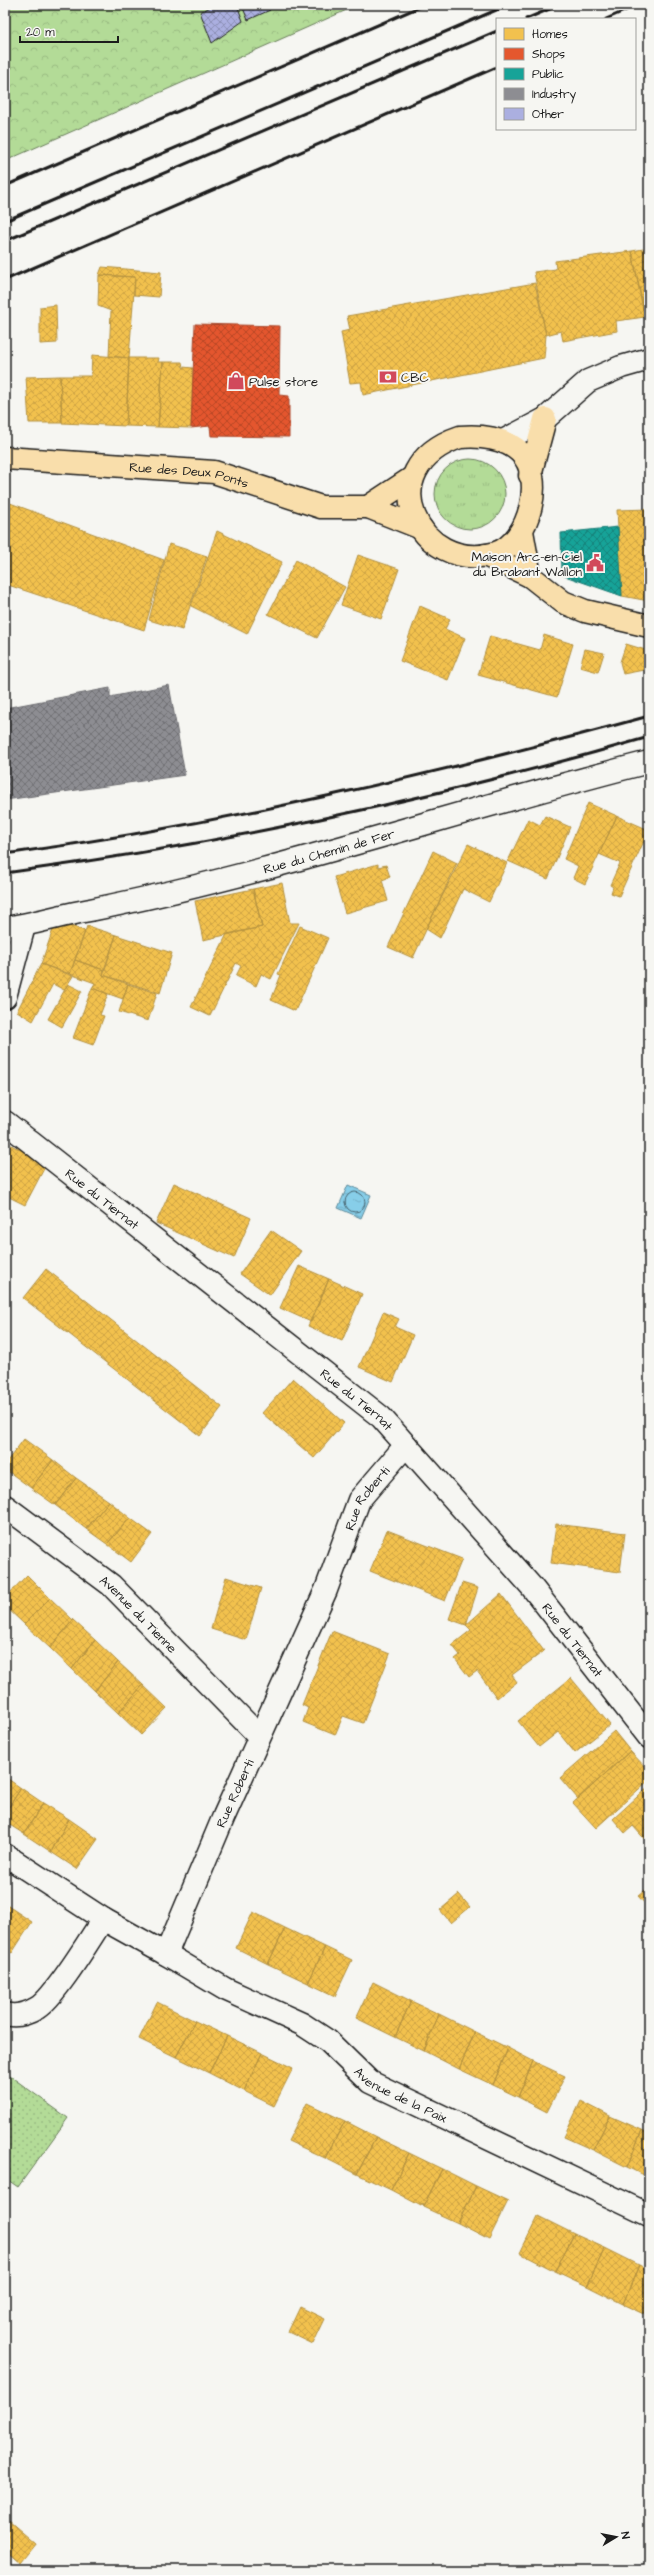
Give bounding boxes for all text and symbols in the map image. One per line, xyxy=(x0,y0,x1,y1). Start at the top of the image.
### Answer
scale bar xyxy=(20,18,118,44)
legend xyxy=(496,18,636,130)
text: 20 m xyxy=(26,24,55,41)
text: Homes xyxy=(532,26,568,43)
text: Shops xyxy=(532,46,565,63)
text: Public xyxy=(532,66,564,83)
text: Industry xyxy=(532,86,577,104)
text: Other xyxy=(532,106,564,123)
bank icon: CBC xyxy=(378,367,398,387)
place label: CBC xyxy=(401,369,429,387)
shop icon: Pulse store xyxy=(226,371,246,391)
place label: Pulse store xyxy=(249,373,318,391)
street label: Rue des Deux Ponts xyxy=(129,458,251,493)
place label: Maison Arc-en-Ciel du Brabant Wallon xyxy=(472,548,582,581)
public building icon: Maison Arc-en-Ciel du Brabant Wallon xyxy=(585,553,605,573)
street label: Rue du Chemin de Fer xyxy=(262,825,397,879)
street label: Rue du Tiernat xyxy=(61,1165,143,1234)
street label: Rue du Tiernat xyxy=(316,1365,397,1435)
street label: Rue Roberti xyxy=(341,1463,394,1533)
street label: Avenue du Tienne xyxy=(96,1572,181,1657)
street label: Rue du Tiernat xyxy=(538,1600,607,1682)
street label: Rue Roberti xyxy=(212,1756,259,1831)
street label: Avenue de la Paix xyxy=(350,2063,451,2128)
north arrow xyxy=(596,2517,636,2557)
text: N xyxy=(617,2531,633,2540)

